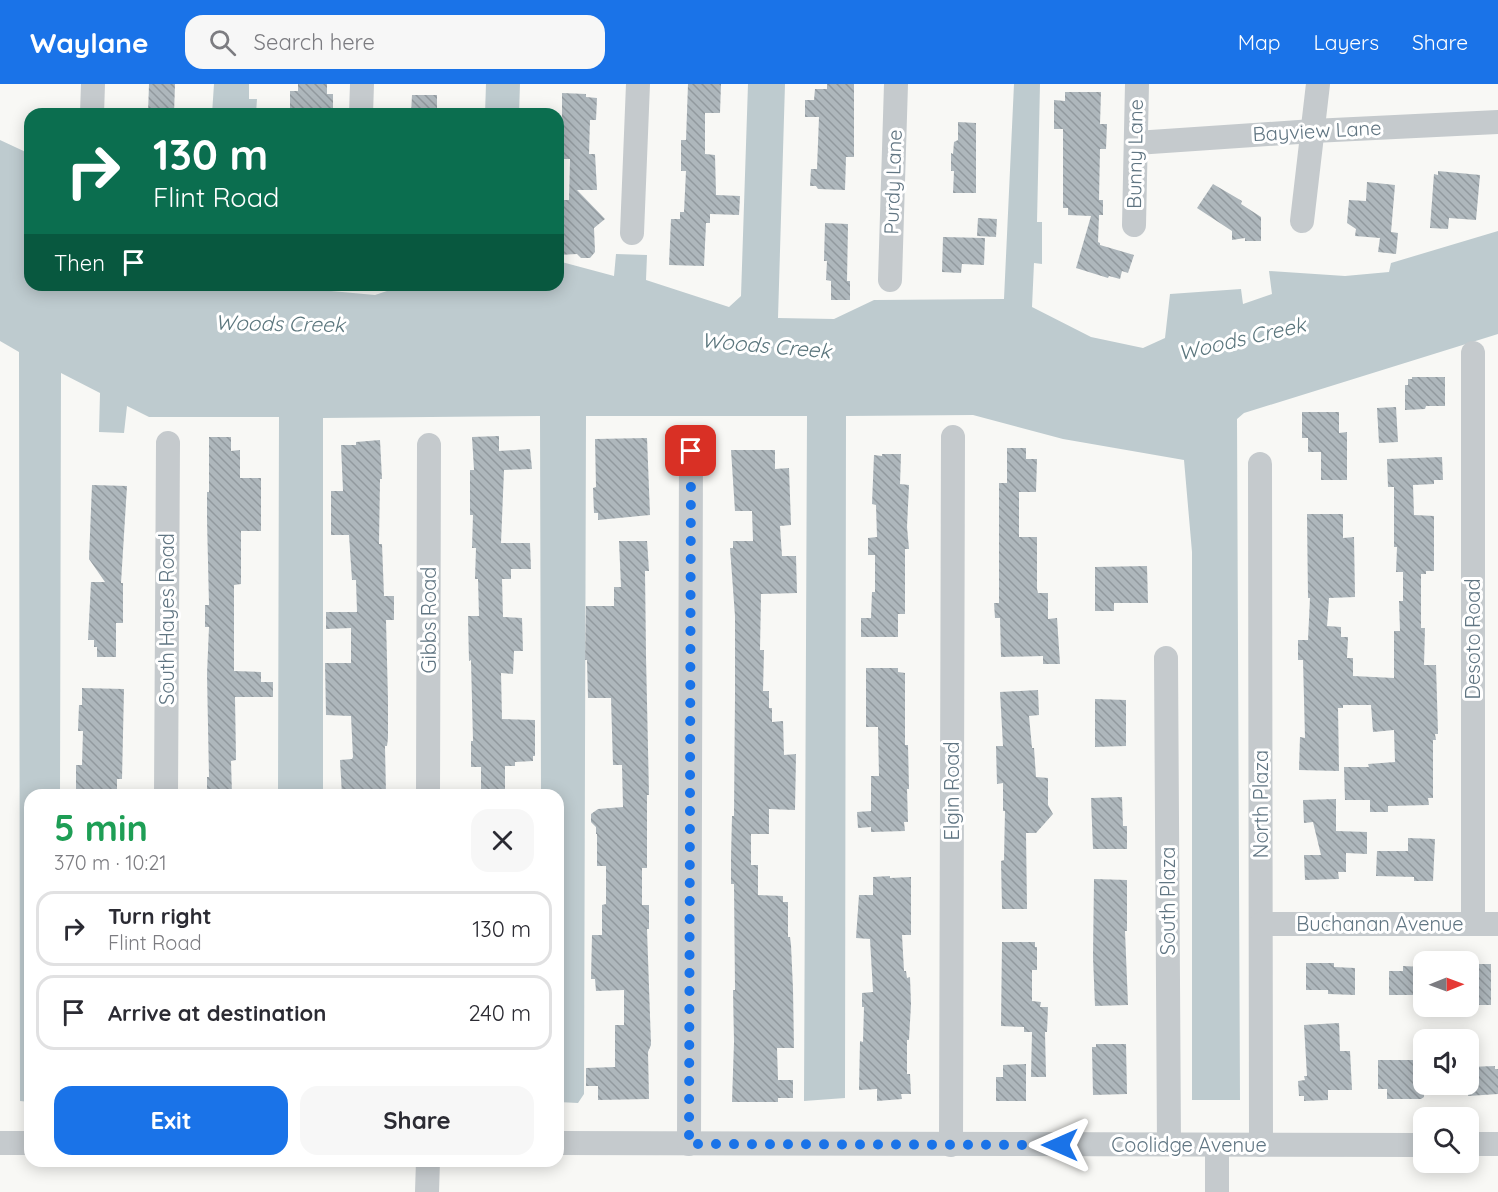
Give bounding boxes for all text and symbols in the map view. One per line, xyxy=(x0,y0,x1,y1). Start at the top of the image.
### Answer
search box xyxy=(185,15,605,69)
text: Waylane xyxy=(30,25,149,60)
icon: search xyxy=(206,26,239,59)
text: Search here xyxy=(254,28,375,56)
text: Map xyxy=(1238,29,1281,55)
text: Layers xyxy=(1314,29,1379,55)
text: Share xyxy=(1412,29,1468,55)
street label: Bunny Lane xyxy=(1121,99,1148,209)
street label: Bayview Lane xyxy=(1252,115,1382,146)
text: 130 m xyxy=(153,128,268,181)
street label: Purdy Lane xyxy=(878,129,907,235)
icon: right xyxy=(54,132,132,210)
text: Flint Road xyxy=(153,180,279,214)
icon: arrive xyxy=(117,246,150,279)
text: Then xyxy=(54,249,105,277)
water label: Woods Creek xyxy=(215,309,347,337)
water label: Woods Creek xyxy=(1176,310,1310,365)
water label: Woods Creek xyxy=(700,326,834,364)
pin xyxy=(665,425,716,476)
icon: arrive xyxy=(674,434,707,467)
street label: South Hayes Road xyxy=(154,533,179,705)
street label: Gibbs Road xyxy=(416,567,441,673)
street label: Desoto Road xyxy=(1460,578,1485,700)
street label: Elgin Road xyxy=(939,741,964,841)
street label: North Plaza xyxy=(1248,750,1273,858)
text: 5 min xyxy=(54,805,148,850)
button: close xyxy=(471,809,534,872)
street label: South Plaza xyxy=(1155,847,1180,955)
text: 370 m · 10:21 xyxy=(54,850,167,875)
text: Turn right xyxy=(108,902,212,930)
street label: Buchanan Avenue xyxy=(1296,911,1464,936)
icon: right xyxy=(57,912,90,945)
text: 130 m xyxy=(472,915,531,943)
text: Flint Road xyxy=(108,930,202,955)
north arrow xyxy=(1413,951,1479,1017)
map controls xyxy=(1413,951,1479,1173)
icon: arrive xyxy=(57,996,90,1029)
text: Arrive at destination xyxy=(108,999,326,1027)
text: 240 m xyxy=(468,999,531,1027)
button: sound xyxy=(1413,1029,1479,1095)
button: Exit xyxy=(54,1086,288,1155)
button: Share xyxy=(300,1086,534,1155)
button: search xyxy=(1413,1107,1479,1173)
position arrow xyxy=(1028,1113,1092,1177)
street label: Coolidge Avenue xyxy=(1111,1132,1267,1157)

